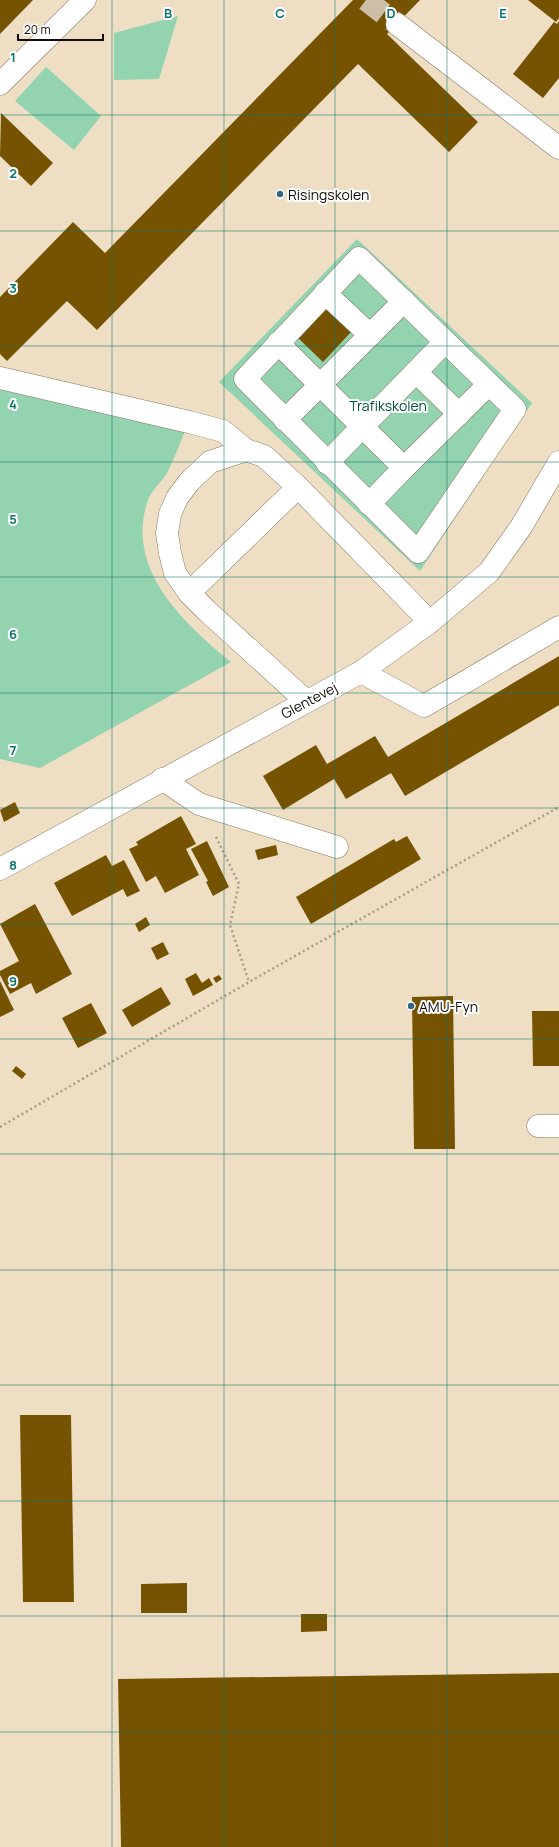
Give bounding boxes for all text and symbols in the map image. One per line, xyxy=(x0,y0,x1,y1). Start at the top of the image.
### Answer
text: B xyxy=(164,4,172,22)
text: C xyxy=(275,4,285,22)
text: D xyxy=(386,4,396,22)
text: E xyxy=(499,4,507,22)
scale bar xyxy=(18,16,103,42)
text: 20 m xyxy=(24,21,51,38)
text: 1 xyxy=(10,48,16,66)
text: 2 xyxy=(9,164,17,182)
place label: Risingskolen xyxy=(288,185,369,204)
marker: Risingskolen xyxy=(275,189,285,199)
text: 3 xyxy=(9,279,17,297)
text: 4 xyxy=(9,395,17,413)
park label: Trafikskolen xyxy=(349,396,427,415)
text: 5 xyxy=(9,510,17,528)
text: 6 xyxy=(9,625,17,643)
street label: Glentevej xyxy=(278,677,340,723)
text: 7 xyxy=(10,741,17,759)
text: 8 xyxy=(9,856,17,874)
text: 9 xyxy=(9,972,17,990)
place label: AMU-Fyn xyxy=(419,997,478,1016)
marker: AMU-Fyn xyxy=(406,1001,416,1011)

